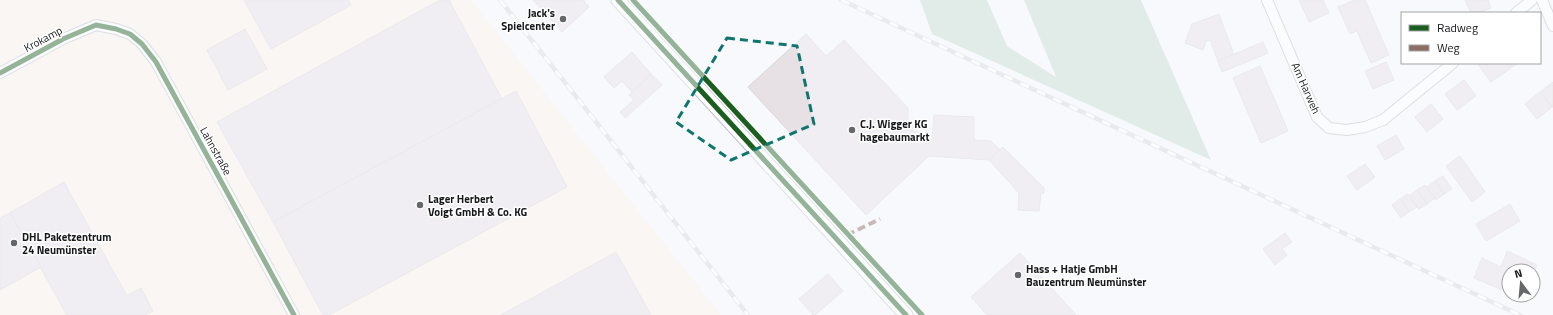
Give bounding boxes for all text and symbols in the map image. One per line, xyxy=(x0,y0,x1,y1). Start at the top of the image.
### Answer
place label: Jack's Spielcenter xyxy=(501,5,555,34)
legend xyxy=(1401,12,1541,64)
marker: Jack's Spielcenter xyxy=(558,14,568,24)
text: Radweg xyxy=(1437,18,1478,37)
street label: Krokamp xyxy=(21,22,65,56)
text: Weg xyxy=(1437,38,1460,57)
street label: Am Harweh xyxy=(1288,60,1324,116)
place label: C.J. Wigger KG hagebaumarkt xyxy=(860,116,930,145)
street label: Lahnstraße xyxy=(196,124,236,178)
marker: C.J. Wigger KG hagebaumarkt xyxy=(847,125,857,135)
place label: Lager Herbert Voigt GmbH & Co. KG xyxy=(428,191,528,220)
marker: Lager Herbert Voigt GmbH & Co. KG xyxy=(415,200,425,210)
place label: DHL Paketzentrum 24 Neumünster xyxy=(22,229,111,258)
marker: DHL Paketzentrum 24 Neumünster xyxy=(9,238,19,248)
place label: Hass + Hatje GmbH Bauzentrum Neumünster xyxy=(1026,261,1146,290)
north arrow xyxy=(1501,263,1541,303)
text: N xyxy=(1512,265,1524,282)
marker: Hass + Hatje GmbH Bauzentrum Neumünster xyxy=(1013,270,1023,280)

